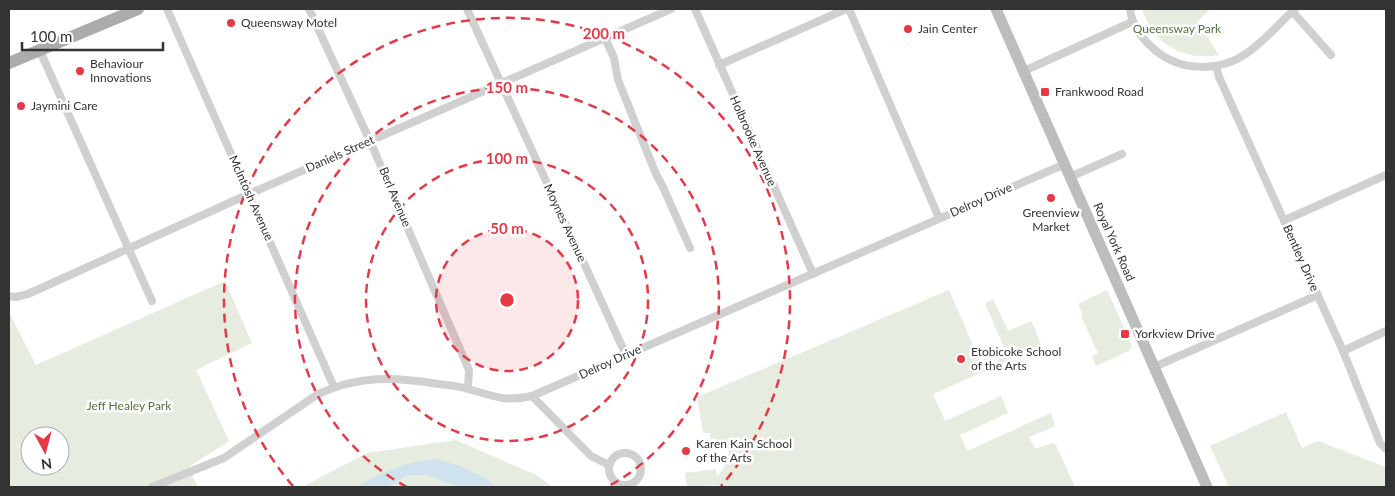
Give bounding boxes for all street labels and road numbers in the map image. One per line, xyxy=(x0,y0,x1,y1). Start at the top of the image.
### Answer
street label: Holbrooke Avenue xyxy=(727,93,780,188)
street label: Daniels Street xyxy=(303,131,377,175)
street label: McIntosh Avenue xyxy=(226,153,277,243)
street label: Berl Avenue xyxy=(376,165,415,229)
street label: Delroy Drive xyxy=(947,179,1014,220)
street label: Moynes Avenue xyxy=(541,181,590,264)
street label: Royal York Road xyxy=(1090,200,1138,283)
street label: Bentley Drive xyxy=(1280,222,1323,294)
street label: Delroy Drive xyxy=(576,341,643,382)

